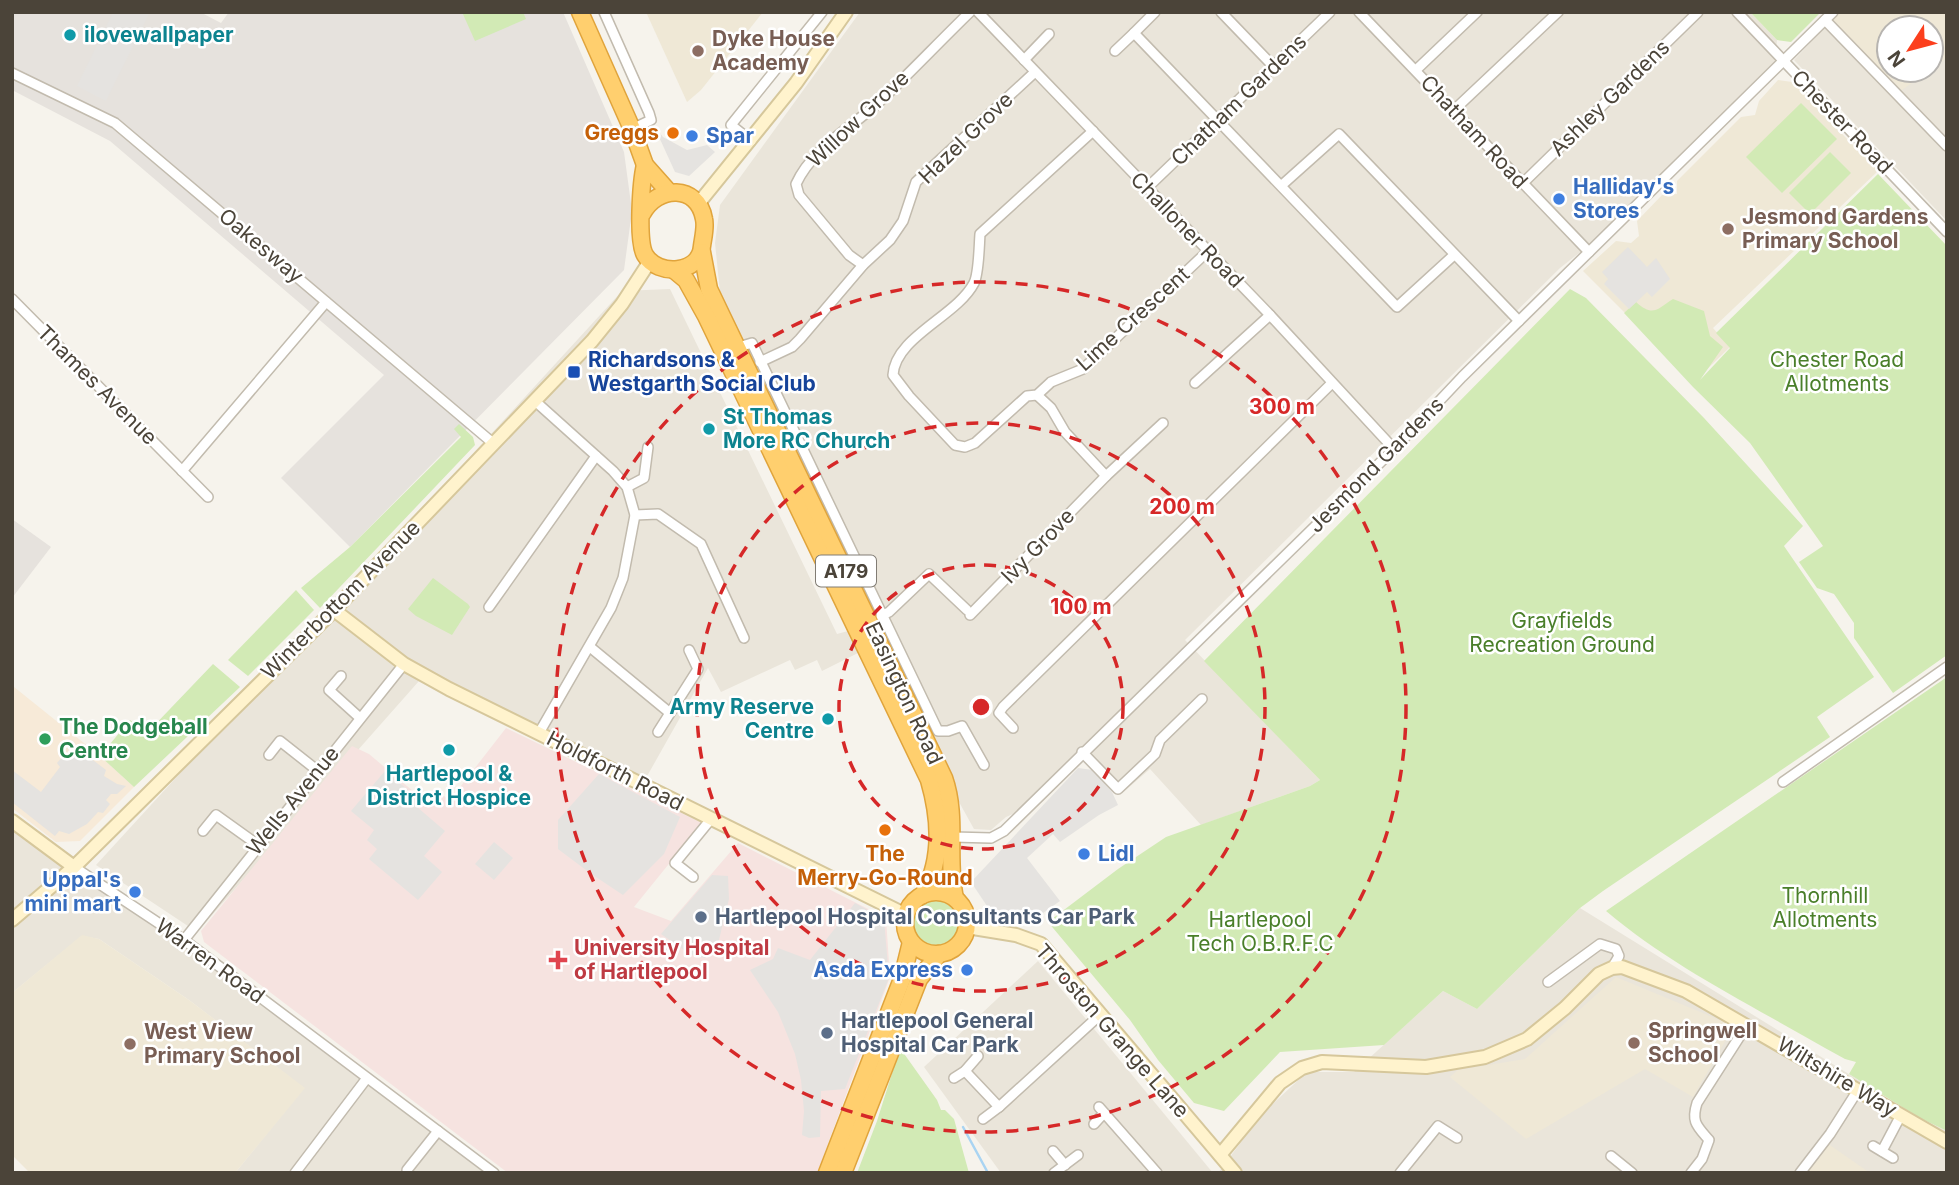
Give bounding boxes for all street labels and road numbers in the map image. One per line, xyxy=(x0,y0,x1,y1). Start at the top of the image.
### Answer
street label: Chatham Gardens xyxy=(1166,29,1312,171)
street label: Ashley Gardens xyxy=(1545,34,1675,161)
street label: Willow Grove xyxy=(801,65,914,172)
street label: Chester Road xyxy=(1787,65,1898,179)
street label: Chatham Road xyxy=(1416,70,1533,193)
street label: Hazel Grove xyxy=(913,87,1018,189)
street label: Challoner Road xyxy=(1126,167,1249,293)
street label: Oakesway xyxy=(214,203,309,288)
street label: Lime Crescent xyxy=(1071,261,1194,376)
street label: Thames Avenue xyxy=(32,320,162,450)
street label: Jesmond Gardens xyxy=(1303,392,1449,538)
street label: Ivy Grove xyxy=(996,503,1079,588)
street label: Winterbottom Avenue xyxy=(256,515,425,684)
road number: A179 xyxy=(816,556,876,586)
street label: Easington Road xyxy=(861,618,948,768)
street label: Holdforth Road xyxy=(543,725,688,816)
street label: Wells Avenue xyxy=(241,741,344,860)
street label: Warren Road xyxy=(151,913,270,1008)
street label: Throston Grange Lane xyxy=(1030,939,1195,1123)
street label: Wiltshire Way xyxy=(1773,1031,1902,1122)

